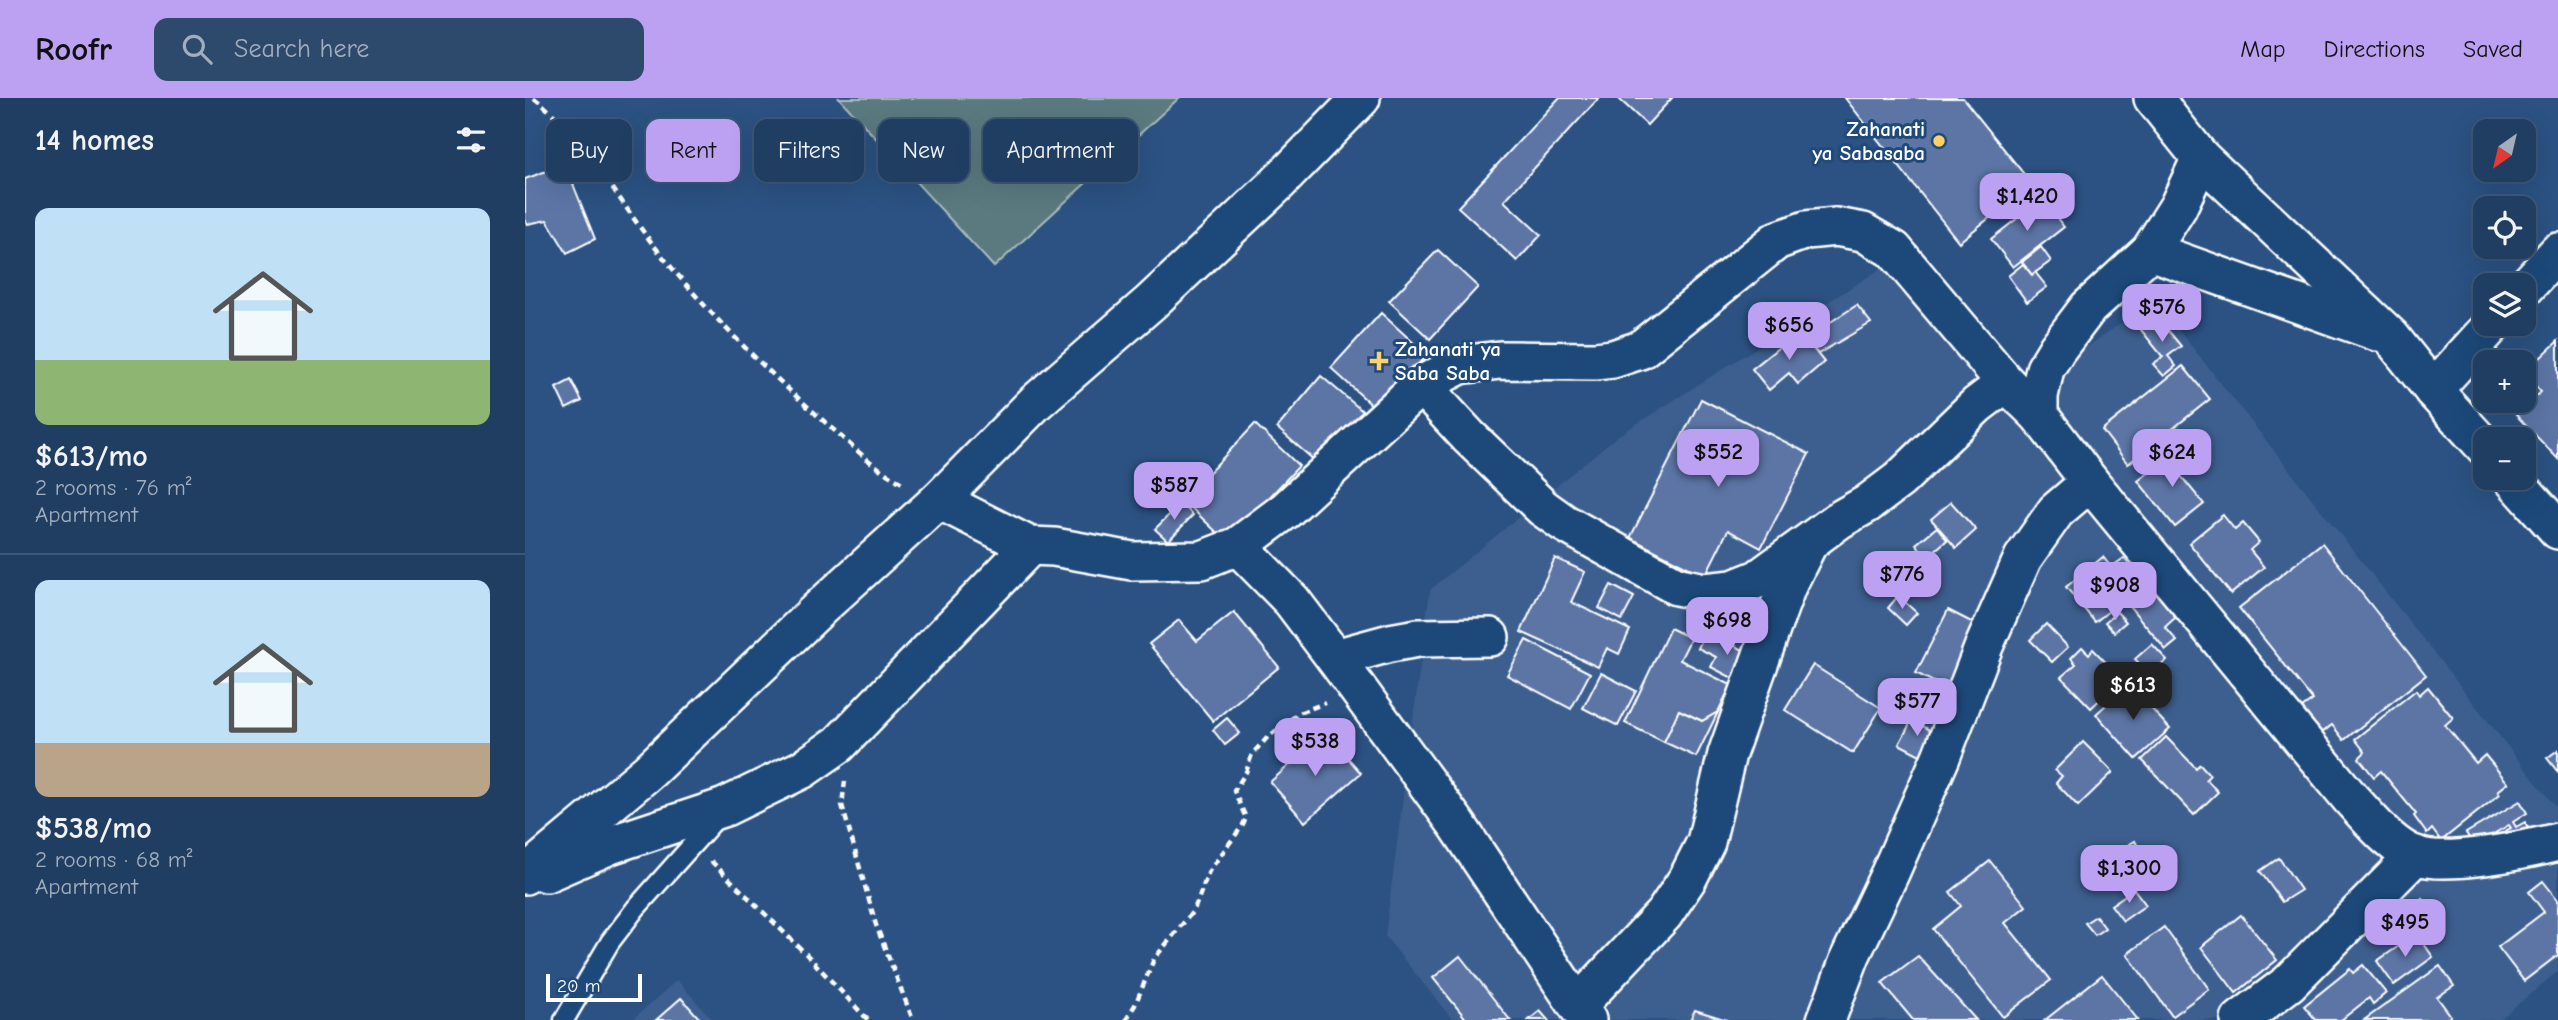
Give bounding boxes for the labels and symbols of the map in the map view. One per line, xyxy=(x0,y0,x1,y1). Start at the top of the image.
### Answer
place label: Zahanati ya Sabasaba xyxy=(1812,117,1925,165)
north arrow xyxy=(2473,119,2536,182)
marker: Zahanati ya Sabasaba xyxy=(1931,133,1947,149)
pin: $1,420 xyxy=(1970,174,2084,233)
pin: $576 xyxy=(2121,285,2203,344)
pin: $656 xyxy=(1748,302,1830,362)
place label: Zahanati ya Saba Saba xyxy=(1395,337,1501,385)
marker: Zahanati ya Saba Saba xyxy=(1369,351,1389,371)
pin: $552 xyxy=(1677,430,1759,489)
pin: $624 xyxy=(2131,430,2213,489)
pin: $587 xyxy=(1133,462,1215,522)
pin: $776 xyxy=(1861,552,1943,611)
pin: $908 xyxy=(2074,562,2156,622)
pin: $698 xyxy=(1686,598,1768,657)
pin: $613 xyxy=(2092,662,2174,722)
pin: $577 xyxy=(1876,678,1958,738)
pin: $538 xyxy=(1274,718,1356,778)
pin: $1,300 xyxy=(2072,846,2186,905)
pin: $495 xyxy=(2364,900,2446,959)
scale bar xyxy=(546,971,642,1003)

